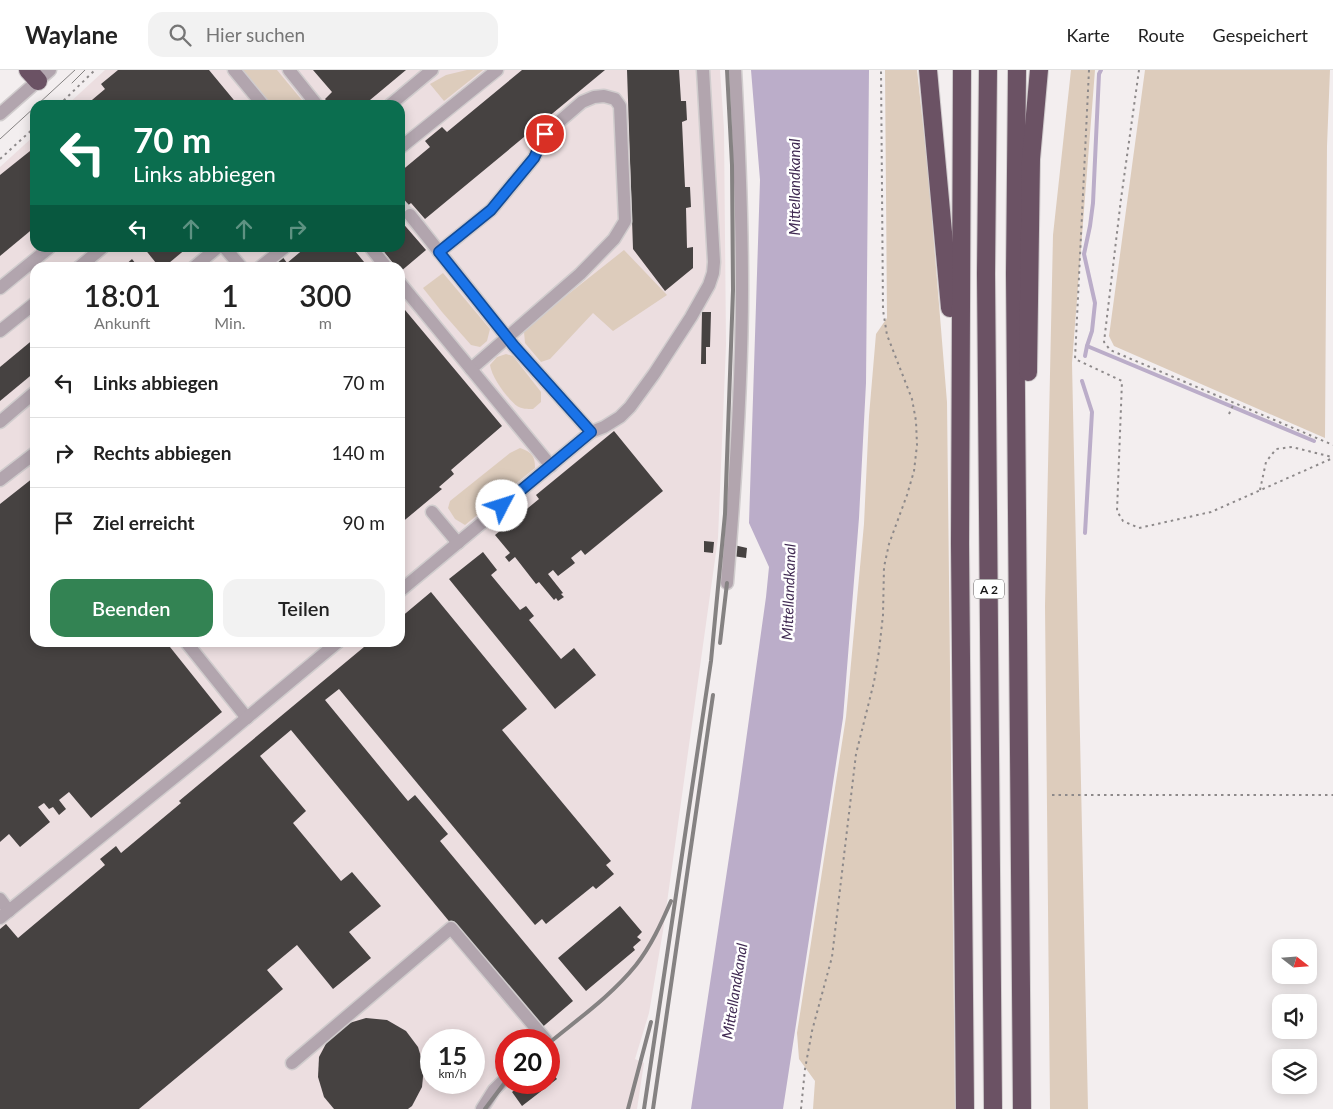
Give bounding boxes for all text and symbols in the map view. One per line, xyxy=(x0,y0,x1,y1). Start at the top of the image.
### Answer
search box xyxy=(148,12,498,57)
text: Waylane xyxy=(25,20,118,49)
icon: search xyxy=(166,21,194,49)
text: Hier suchen xyxy=(206,23,305,46)
text: Karte xyxy=(1066,24,1110,46)
text: Route xyxy=(1138,24,1185,46)
text: Gespeichert xyxy=(1213,24,1308,46)
pin xyxy=(524,113,566,155)
text: 70 m xyxy=(133,118,211,160)
icon: left xyxy=(50,120,115,185)
icon: arrive xyxy=(531,120,559,148)
water label: Mittellandkanal xyxy=(785,138,803,235)
text: Links abbiegen xyxy=(133,160,276,187)
icon: left xyxy=(124,215,152,243)
icon: ahead xyxy=(177,215,205,243)
icon: ahead xyxy=(230,215,258,243)
icon: right xyxy=(283,215,311,243)
text: 18:01 xyxy=(84,277,161,313)
text: 1 xyxy=(221,277,239,313)
text: 300 xyxy=(299,277,351,313)
text: Ankunft xyxy=(94,313,150,332)
text: Min. xyxy=(214,313,246,332)
text: m xyxy=(319,313,332,332)
icon: left xyxy=(50,369,78,397)
text: Links abbiegen xyxy=(93,371,218,394)
text: 70 m xyxy=(342,371,385,394)
icon: right xyxy=(50,439,78,467)
text: Rechts abbiegen xyxy=(93,441,231,464)
text: 140 m xyxy=(331,441,385,464)
position arrow xyxy=(475,479,527,531)
icon: arrive xyxy=(50,509,78,537)
text: Ziel erreicht xyxy=(93,511,195,534)
text: 90 m xyxy=(342,511,385,534)
water label: Mittellandkanal xyxy=(777,543,799,641)
button: Beenden xyxy=(50,579,213,637)
button: Teilen xyxy=(223,579,385,637)
road number: A 2 xyxy=(974,579,1004,598)
north arrow xyxy=(1272,939,1318,984)
map controls xyxy=(1272,939,1317,1094)
water label: Mittellandkanal xyxy=(718,941,751,1040)
button: sound xyxy=(1272,994,1317,1039)
speed limit sign: 20 xyxy=(495,1029,560,1094)
text: 15 xyxy=(438,1040,467,1070)
button: layers xyxy=(1272,1049,1317,1094)
text: km/h xyxy=(438,1066,467,1081)

